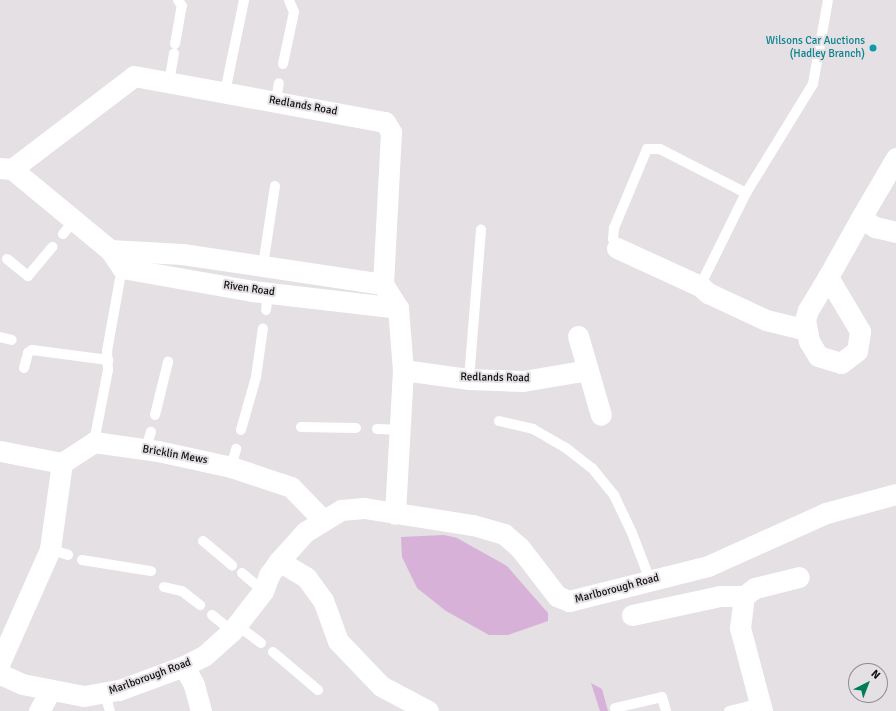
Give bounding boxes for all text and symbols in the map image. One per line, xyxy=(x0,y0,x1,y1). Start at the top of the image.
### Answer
place label: Wilsons Car Auctions (Hadley Branch) xyxy=(766,35,865,61)
marker: Wilsons Car Auctions (Hadley Branch) xyxy=(868,43,878,53)
street label: Redlands Road xyxy=(268,93,338,119)
street label: Riven Road xyxy=(222,279,276,299)
street label: Redlands Road xyxy=(460,371,530,385)
street label: Bricklin Mews xyxy=(141,443,209,467)
street label: Marlborough Road xyxy=(573,571,661,607)
street label: Marlborough Road xyxy=(107,656,193,698)
north arrow xyxy=(848,663,888,703)
text: N xyxy=(869,667,883,682)

